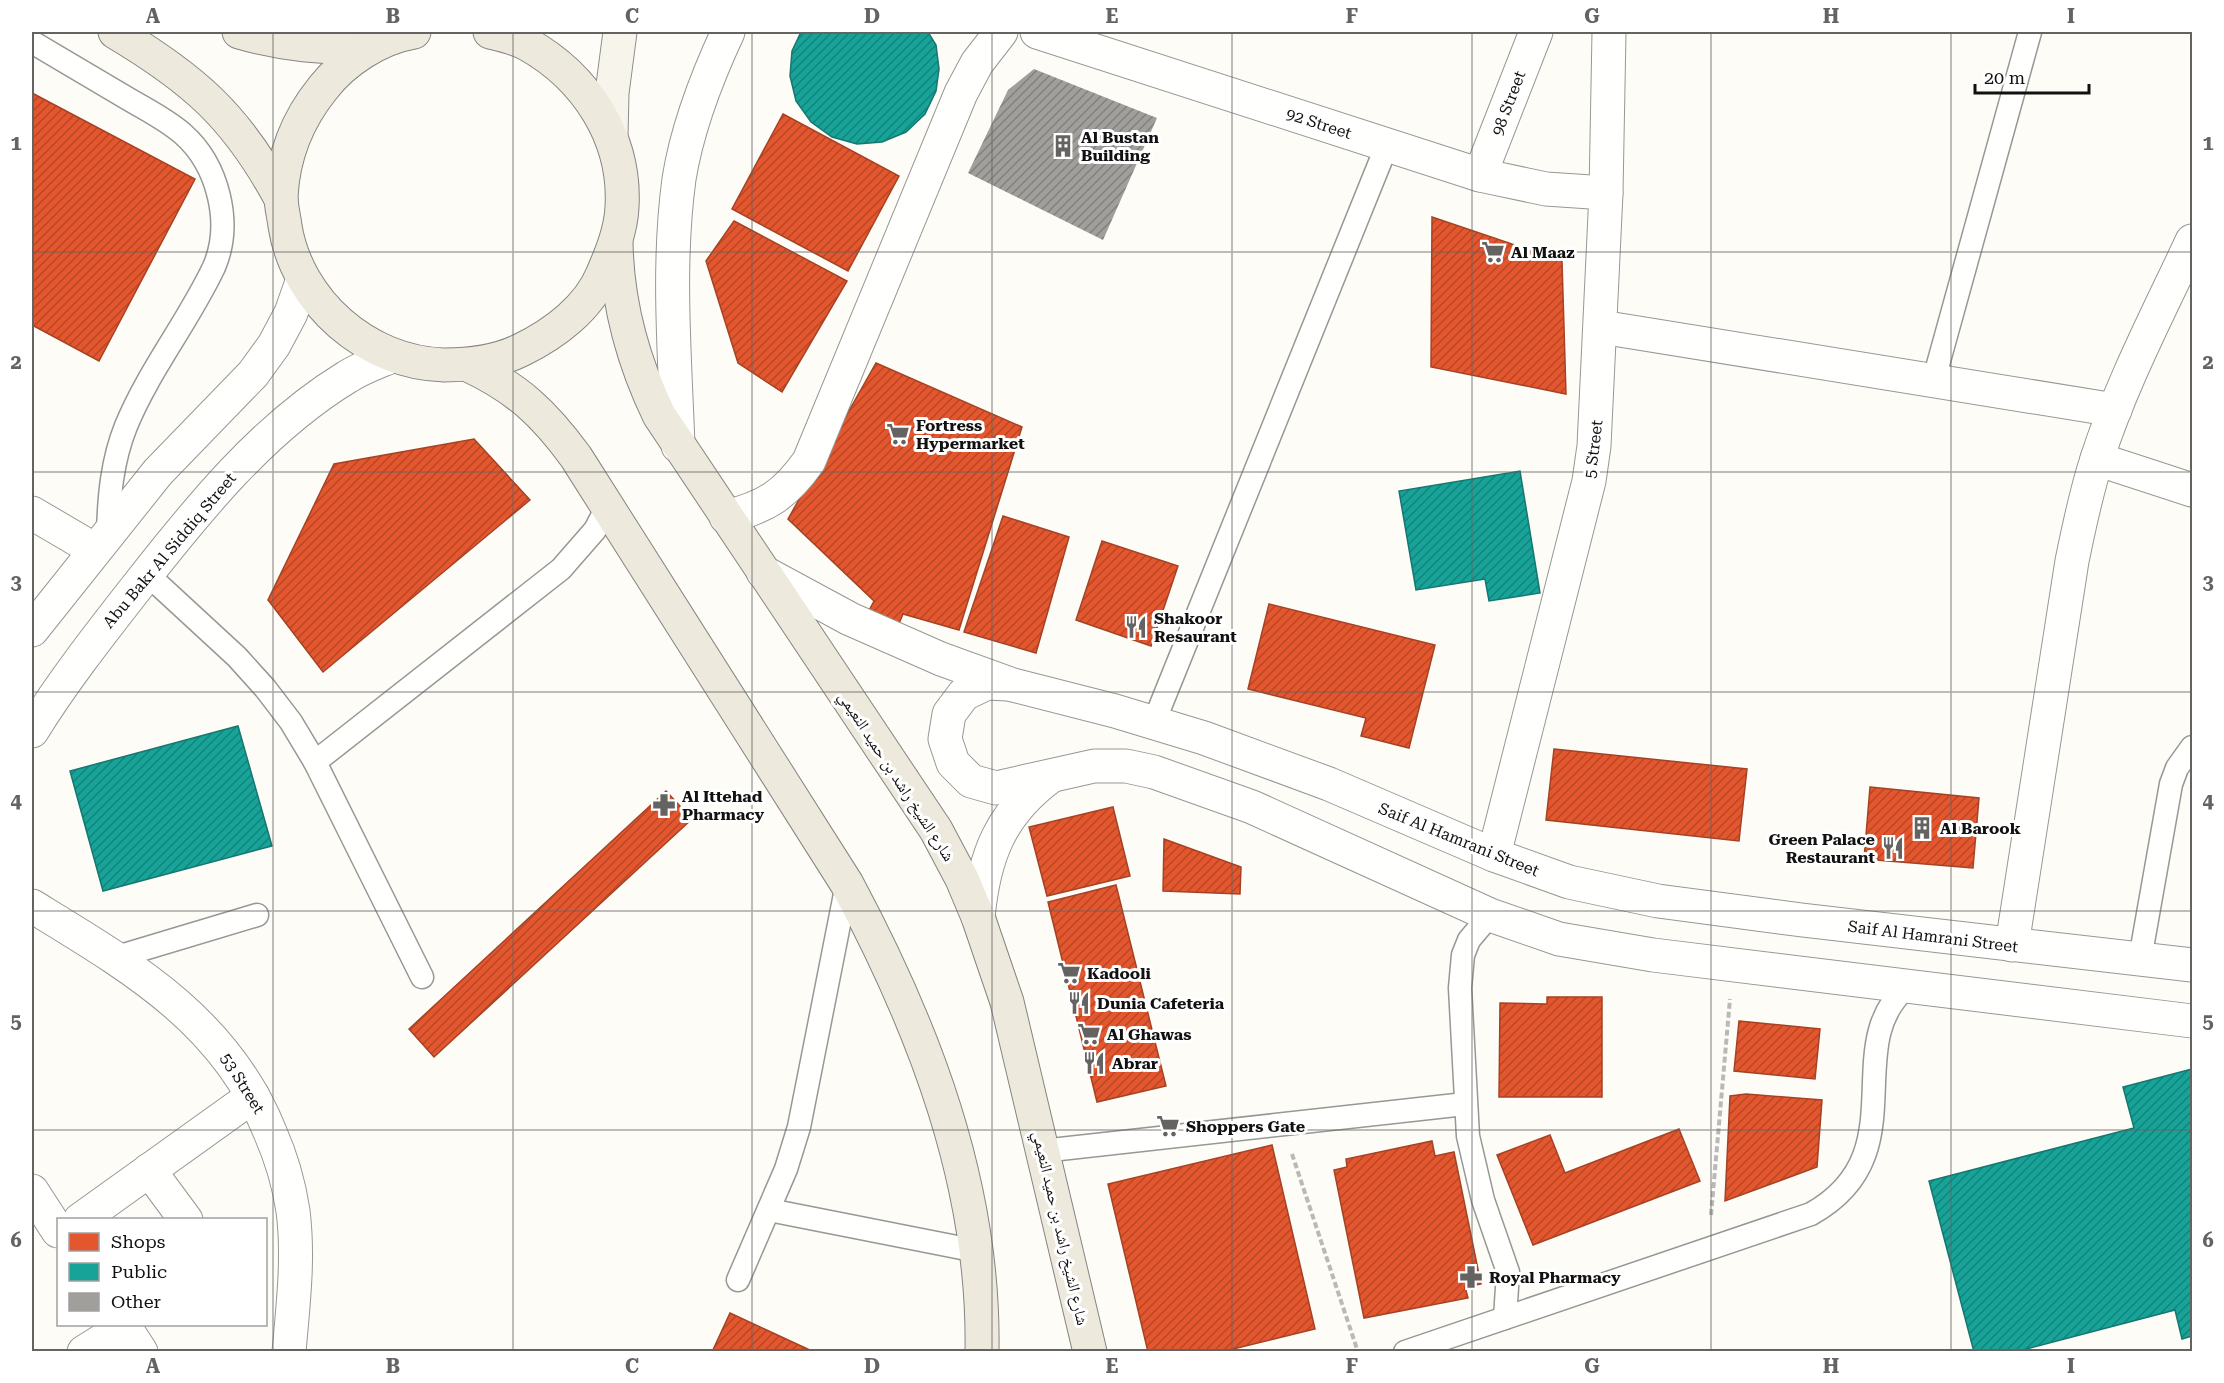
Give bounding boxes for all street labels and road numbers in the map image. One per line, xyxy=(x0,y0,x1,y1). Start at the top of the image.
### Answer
street label: 98 Street xyxy=(1487,68,1530,138)
street label: 92 Street xyxy=(1284,104,1354,143)
street label: 5 Street xyxy=(1580,419,1607,479)
street label: Abu Bakr Al Siddiq Street xyxy=(99,469,240,632)
street label: شارع الشيخ راشد بن حميد النعيمي xyxy=(832,688,959,866)
street label: Saif Al Hamrani Street xyxy=(1376,799,1542,880)
street label: Saif Al Hamrani Street xyxy=(1847,917,2019,956)
street label: 53 Street xyxy=(217,1049,269,1117)
street label: شارع الشيخ راشد بن حميد النعيمي xyxy=(1026,1129,1092,1328)

